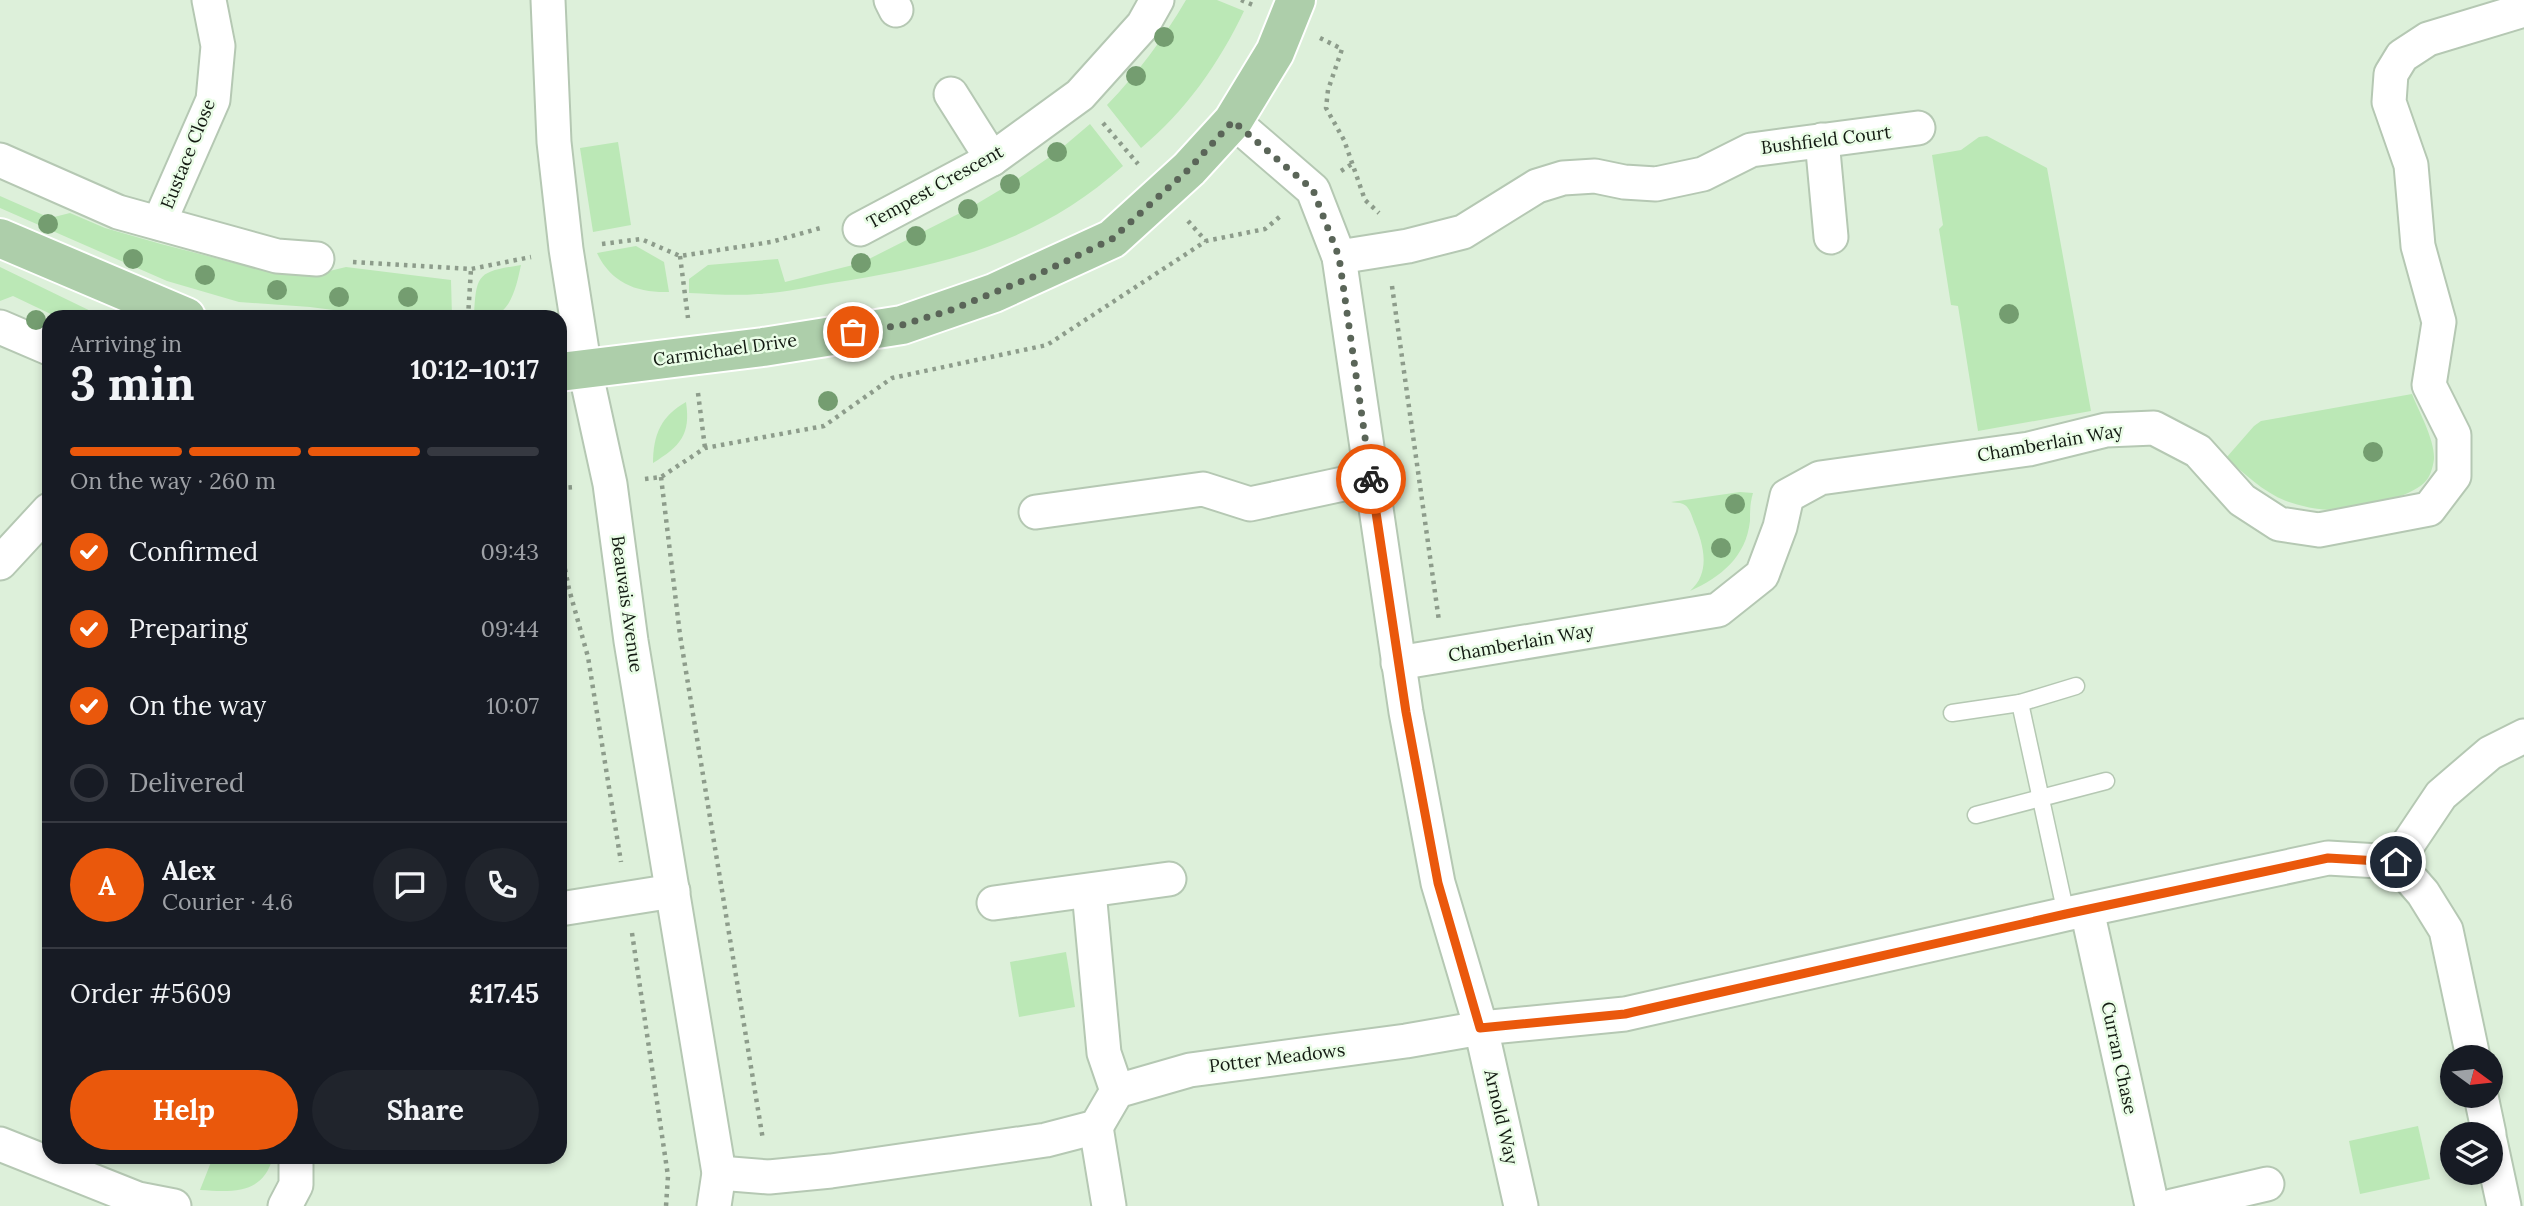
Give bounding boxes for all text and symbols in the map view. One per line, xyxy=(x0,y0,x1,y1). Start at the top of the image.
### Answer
street label: Eustace Close xyxy=(155,95,220,212)
street label: Bushfield Court xyxy=(1760,120,1892,159)
street label: Tempest Crescent xyxy=(863,140,1007,234)
pin xyxy=(823,302,883,362)
icon: bag xyxy=(834,313,872,351)
street label: Carmichael Drive xyxy=(652,328,798,371)
text: Arriving in xyxy=(70,329,182,358)
text: 10:12–10:17 xyxy=(410,353,539,386)
text: 3 min xyxy=(70,354,195,413)
street label: Chamberlain Way xyxy=(1975,418,2125,467)
courier xyxy=(1336,444,1406,514)
icon: bike xyxy=(1352,460,1390,498)
text: On the way · 260 m xyxy=(70,466,276,495)
icon: check xyxy=(70,533,108,571)
street label: Beauvais Avenue xyxy=(606,534,649,674)
text: Confirmed xyxy=(129,535,258,568)
text: 09:43 xyxy=(480,537,539,566)
icon: check xyxy=(70,610,108,648)
text: Preparing xyxy=(129,612,248,645)
text: 09:44 xyxy=(481,614,539,643)
street label: Chamberlain Way xyxy=(1446,618,1596,667)
icon: check xyxy=(70,687,108,725)
text: On the way xyxy=(129,689,266,722)
text: 10:07 xyxy=(486,691,539,720)
text: Delivered xyxy=(129,766,245,799)
pin xyxy=(2366,832,2426,892)
icon: home xyxy=(2377,843,2415,881)
button: chat xyxy=(373,848,447,922)
button: phone xyxy=(465,848,539,922)
text: Alex xyxy=(162,854,216,887)
text: A xyxy=(98,869,116,902)
text: Courier · 4.6 xyxy=(162,887,293,916)
text: Order #5609 xyxy=(70,977,231,1010)
text: £17.45 xyxy=(469,977,539,1010)
street label: Curran Chase xyxy=(2096,1000,2143,1117)
street label: Potter Meadows xyxy=(1208,1038,1346,1077)
north arrow xyxy=(2440,1045,2502,1108)
map controls xyxy=(2440,1045,2503,1185)
street label: Arnold Way xyxy=(1479,1066,1524,1167)
button: Help xyxy=(70,1070,298,1150)
button: Share xyxy=(312,1070,539,1150)
button: layers xyxy=(2440,1122,2503,1185)

